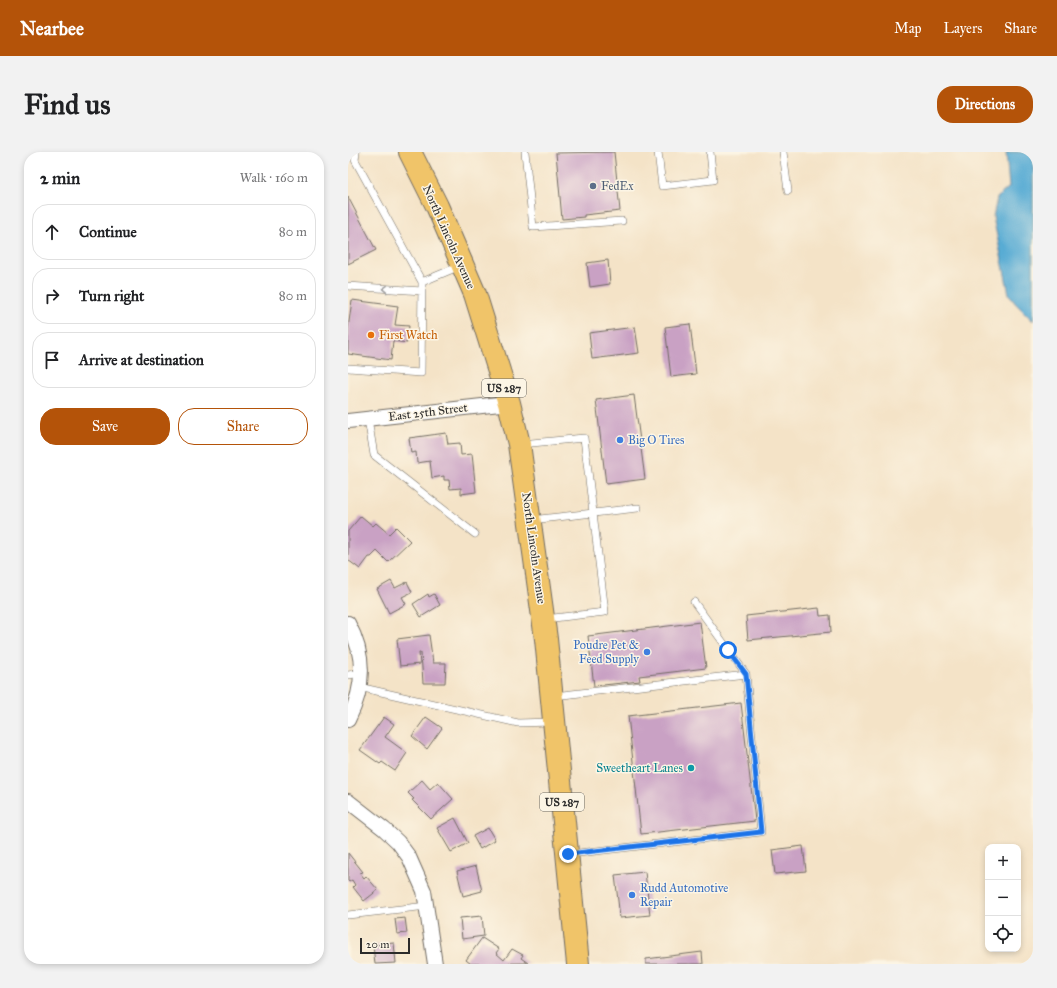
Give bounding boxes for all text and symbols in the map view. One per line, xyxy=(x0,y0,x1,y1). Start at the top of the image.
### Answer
text: Nearbee xyxy=(20,17,84,40)
text: Map xyxy=(894,20,922,37)
text: Layers xyxy=(944,20,982,37)
text: Share xyxy=(1004,20,1037,37)
button: Directions xyxy=(937,86,1033,123)
text: Find us xyxy=(24,87,110,122)
text: 2 min xyxy=(40,168,80,189)
text: Walk · 160 m xyxy=(240,170,308,186)
place label: FedEx xyxy=(601,179,634,193)
marker: FedEx xyxy=(588,181,598,191)
street label: North Lincoln Avenue xyxy=(420,183,478,291)
icon: ahead xyxy=(41,221,63,243)
text: Continue xyxy=(79,223,137,241)
text: 80 m xyxy=(279,224,307,240)
one-way arrow xyxy=(382,284,388,293)
icon: right xyxy=(41,285,63,307)
text: Turn right xyxy=(79,287,144,305)
text: 80 m xyxy=(279,288,307,304)
place label: First Watch xyxy=(379,328,438,342)
marker: First Watch xyxy=(366,330,376,340)
icon: arrive xyxy=(41,349,63,371)
text: Arrive at destination xyxy=(79,351,204,369)
road number: US 287 xyxy=(482,379,526,397)
street label: East 25th Street xyxy=(388,400,469,424)
button: Save xyxy=(40,408,170,445)
button: Share xyxy=(178,408,308,445)
place label: Big O Tires xyxy=(628,433,684,448)
marker: Big O Tires xyxy=(615,435,625,445)
street label: North Lincoln Avenue xyxy=(519,491,549,605)
place label: Poudre Pet & Feed Supply xyxy=(573,638,639,666)
route start xyxy=(719,641,737,659)
marker: Poudre Pet & Feed Supply xyxy=(642,647,652,657)
place label: Sweetheart Lanes xyxy=(596,761,683,775)
marker: Sweetheart Lanes xyxy=(686,763,696,773)
road number: US 287 xyxy=(540,793,584,811)
map controls xyxy=(985,844,1021,952)
button: + xyxy=(985,844,1021,880)
route end xyxy=(559,845,577,863)
button: − xyxy=(985,880,1021,916)
place label: Rudd Automotive Repair xyxy=(640,881,728,909)
marker: Rudd Automotive Repair xyxy=(627,890,637,900)
button: locate xyxy=(985,916,1021,952)
scale bar xyxy=(360,936,410,955)
text: 20 m xyxy=(366,938,389,951)

